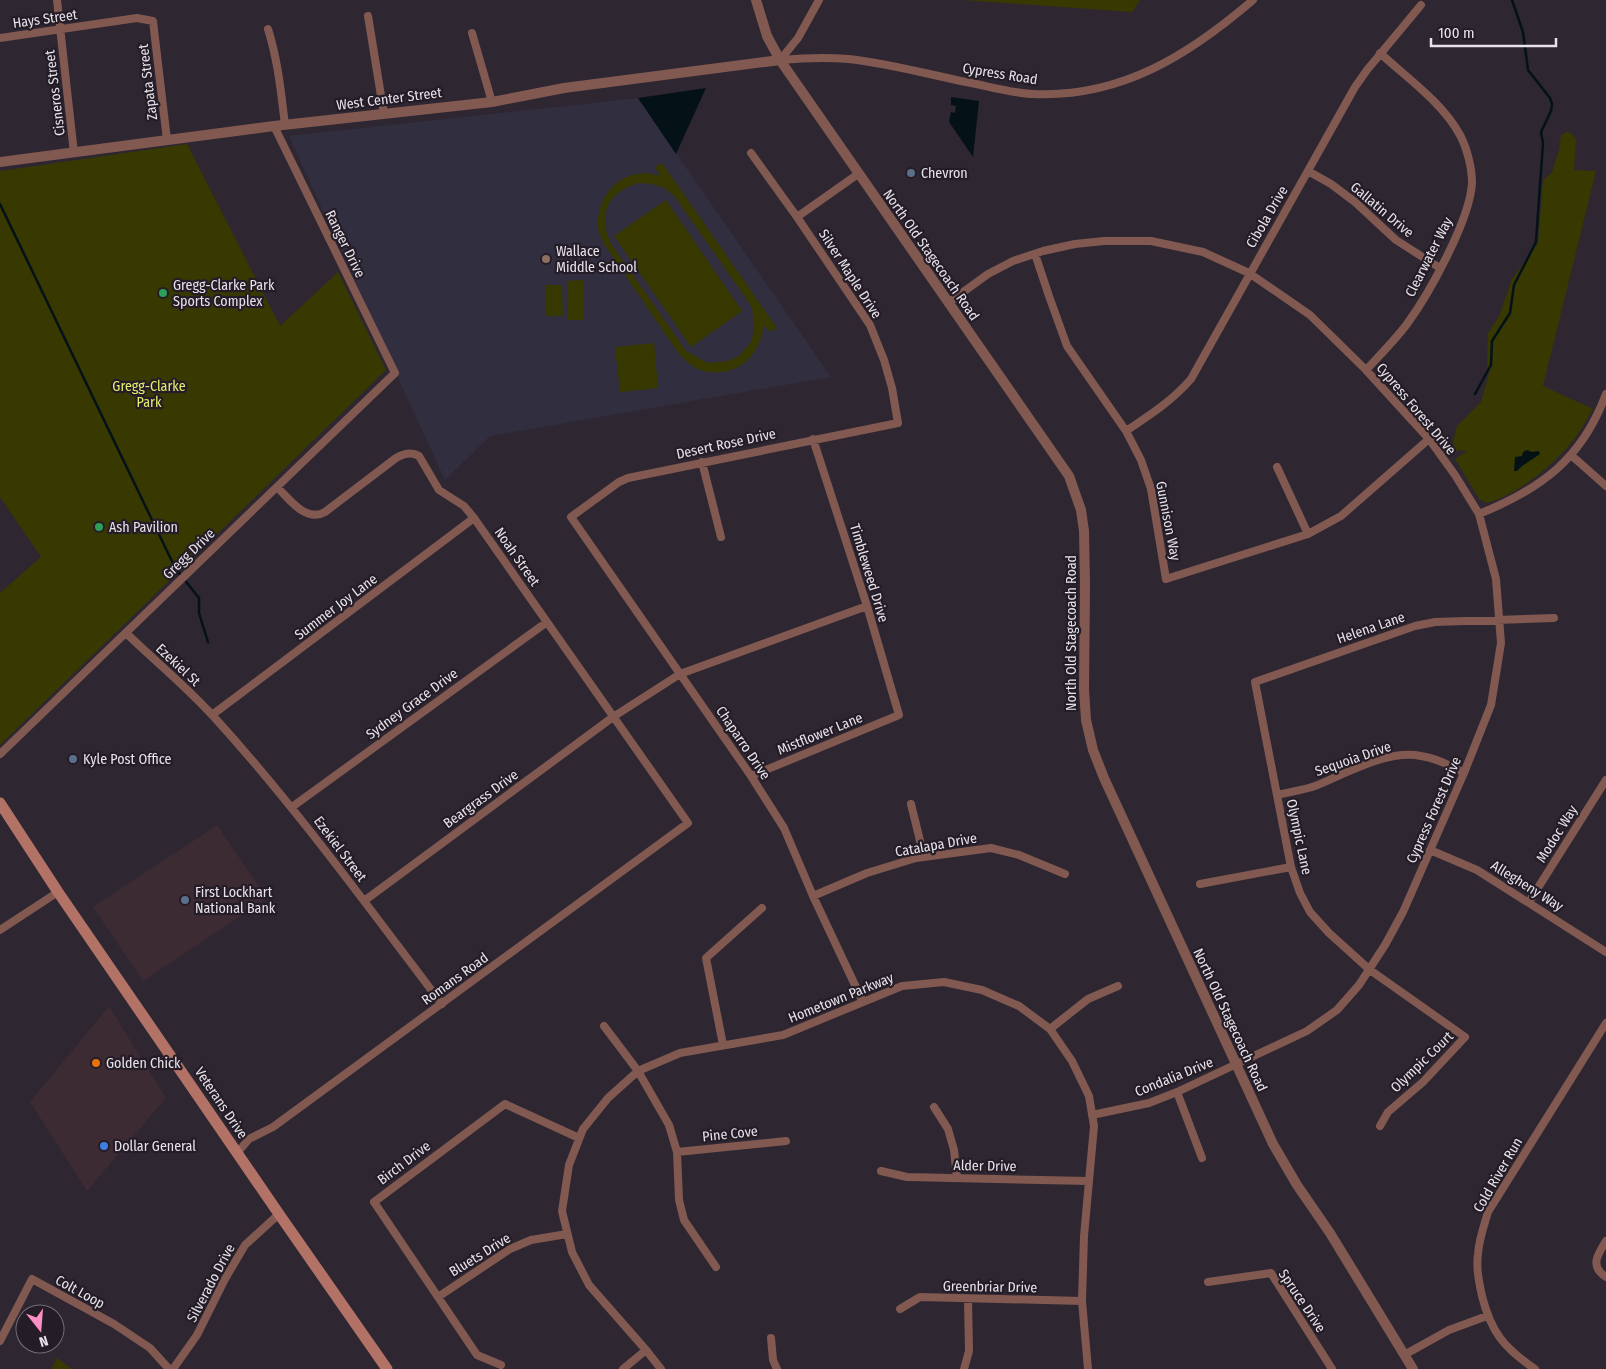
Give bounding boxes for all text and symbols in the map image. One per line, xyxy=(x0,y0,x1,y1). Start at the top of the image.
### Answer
street label: Hays Street xyxy=(12,6,79,32)
scale bar xyxy=(1431,15,1556,47)
text: 100 m xyxy=(1438,24,1475,42)
street label: Zapata Street xyxy=(135,43,161,121)
street label: Cisneros Street xyxy=(41,49,69,137)
street label: Cypress Road xyxy=(961,60,1039,88)
street label: West Center Street xyxy=(335,84,443,114)
place label: Chevron xyxy=(921,165,968,182)
marker: Chevron xyxy=(905,167,917,179)
street label: Gallatin Drive xyxy=(1347,179,1417,241)
street label: Cibola Drive xyxy=(1242,183,1292,251)
street label: North Old Stagecoach Road xyxy=(879,186,983,324)
street label: Ranger Drive xyxy=(321,208,369,281)
street label: Clearwater Way xyxy=(1402,214,1457,300)
street label: Silver Maple Drive xyxy=(815,226,885,322)
place label: Wallace Middle School xyxy=(556,243,637,276)
marker: Wallace Middle School xyxy=(540,253,552,265)
place label: Gregg-Clarke Park Sports Complex xyxy=(173,277,275,310)
marker: Gregg-Clarke Park Sports Complex xyxy=(157,287,169,299)
street label: Cypress Forest Drive xyxy=(1373,360,1459,458)
park label: Gregg-Clarke Park xyxy=(112,378,186,411)
street label: Desert Rose Drive xyxy=(675,425,777,463)
street label: Gunnison Way xyxy=(1152,480,1184,563)
place label: Ash Pavilion xyxy=(109,519,178,536)
marker: Ash Pavilion xyxy=(93,521,105,533)
street label: Timbleweed Drive xyxy=(846,522,892,624)
street label: Noah Street xyxy=(491,524,544,590)
street label: Gregg Drive xyxy=(160,525,219,583)
street label: North Old Stagecoach Road xyxy=(1063,555,1080,711)
street label: Summer Joy Lane xyxy=(291,570,381,644)
street label: Helena Lane xyxy=(1335,608,1407,648)
street label: Ezekiel St xyxy=(152,640,204,690)
street label: Sydney Grace Drive xyxy=(363,665,461,743)
street label: Chaparro Drive xyxy=(712,703,774,783)
street label: Mistflower Lane xyxy=(775,709,865,759)
street label: Sequoia Drive xyxy=(1313,738,1393,780)
place label: Kyle Post Office xyxy=(83,751,172,768)
marker: Kyle Post Office xyxy=(67,753,79,765)
street label: Cypress Forest Drive xyxy=(1403,754,1465,866)
street label: Beargrass Drive xyxy=(440,766,522,832)
street label: Olympic Lane xyxy=(1283,798,1315,876)
street label: Modoc Way xyxy=(1533,802,1582,866)
street label: Ezekiel Street xyxy=(310,813,370,885)
street label: Catalapa Drive xyxy=(894,829,978,861)
street label: Allegheny Way xyxy=(1488,857,1567,915)
place label: First Lockhart National Bank xyxy=(195,884,276,917)
marker: First Lockhart National Bank xyxy=(179,894,191,906)
street label: North Old Stagecoach Road xyxy=(1189,946,1271,1094)
street label: Romans Road xyxy=(418,949,492,1009)
street label: Hometown Parkway xyxy=(786,969,897,1027)
street label: Olympic Court xyxy=(1387,1028,1457,1096)
street label: Condalia Drive xyxy=(1132,1054,1216,1100)
place label: Golden Chick xyxy=(106,1055,181,1072)
marker: Golden Chick xyxy=(90,1057,102,1069)
street label: Veterans Drive xyxy=(191,1064,251,1142)
street label: Pine Cove xyxy=(701,1123,759,1145)
street label: Cold River Run xyxy=(1470,1135,1526,1215)
place label: Dollar General xyxy=(114,1138,196,1155)
street label: Birch Drive xyxy=(374,1138,434,1188)
marker: Dollar General xyxy=(98,1140,110,1152)
street label: Alder Drive xyxy=(953,1157,1017,1175)
street label: Bluets Drive xyxy=(446,1229,514,1281)
street label: Silverado Drive xyxy=(183,1241,239,1325)
street label: Spruce Drive xyxy=(1275,1266,1329,1336)
street label: Colt Loop xyxy=(52,1272,108,1312)
street label: Greenbriar Drive xyxy=(943,1278,1037,1296)
north arrow xyxy=(15,1304,65,1354)
text: N xyxy=(37,1332,50,1350)

